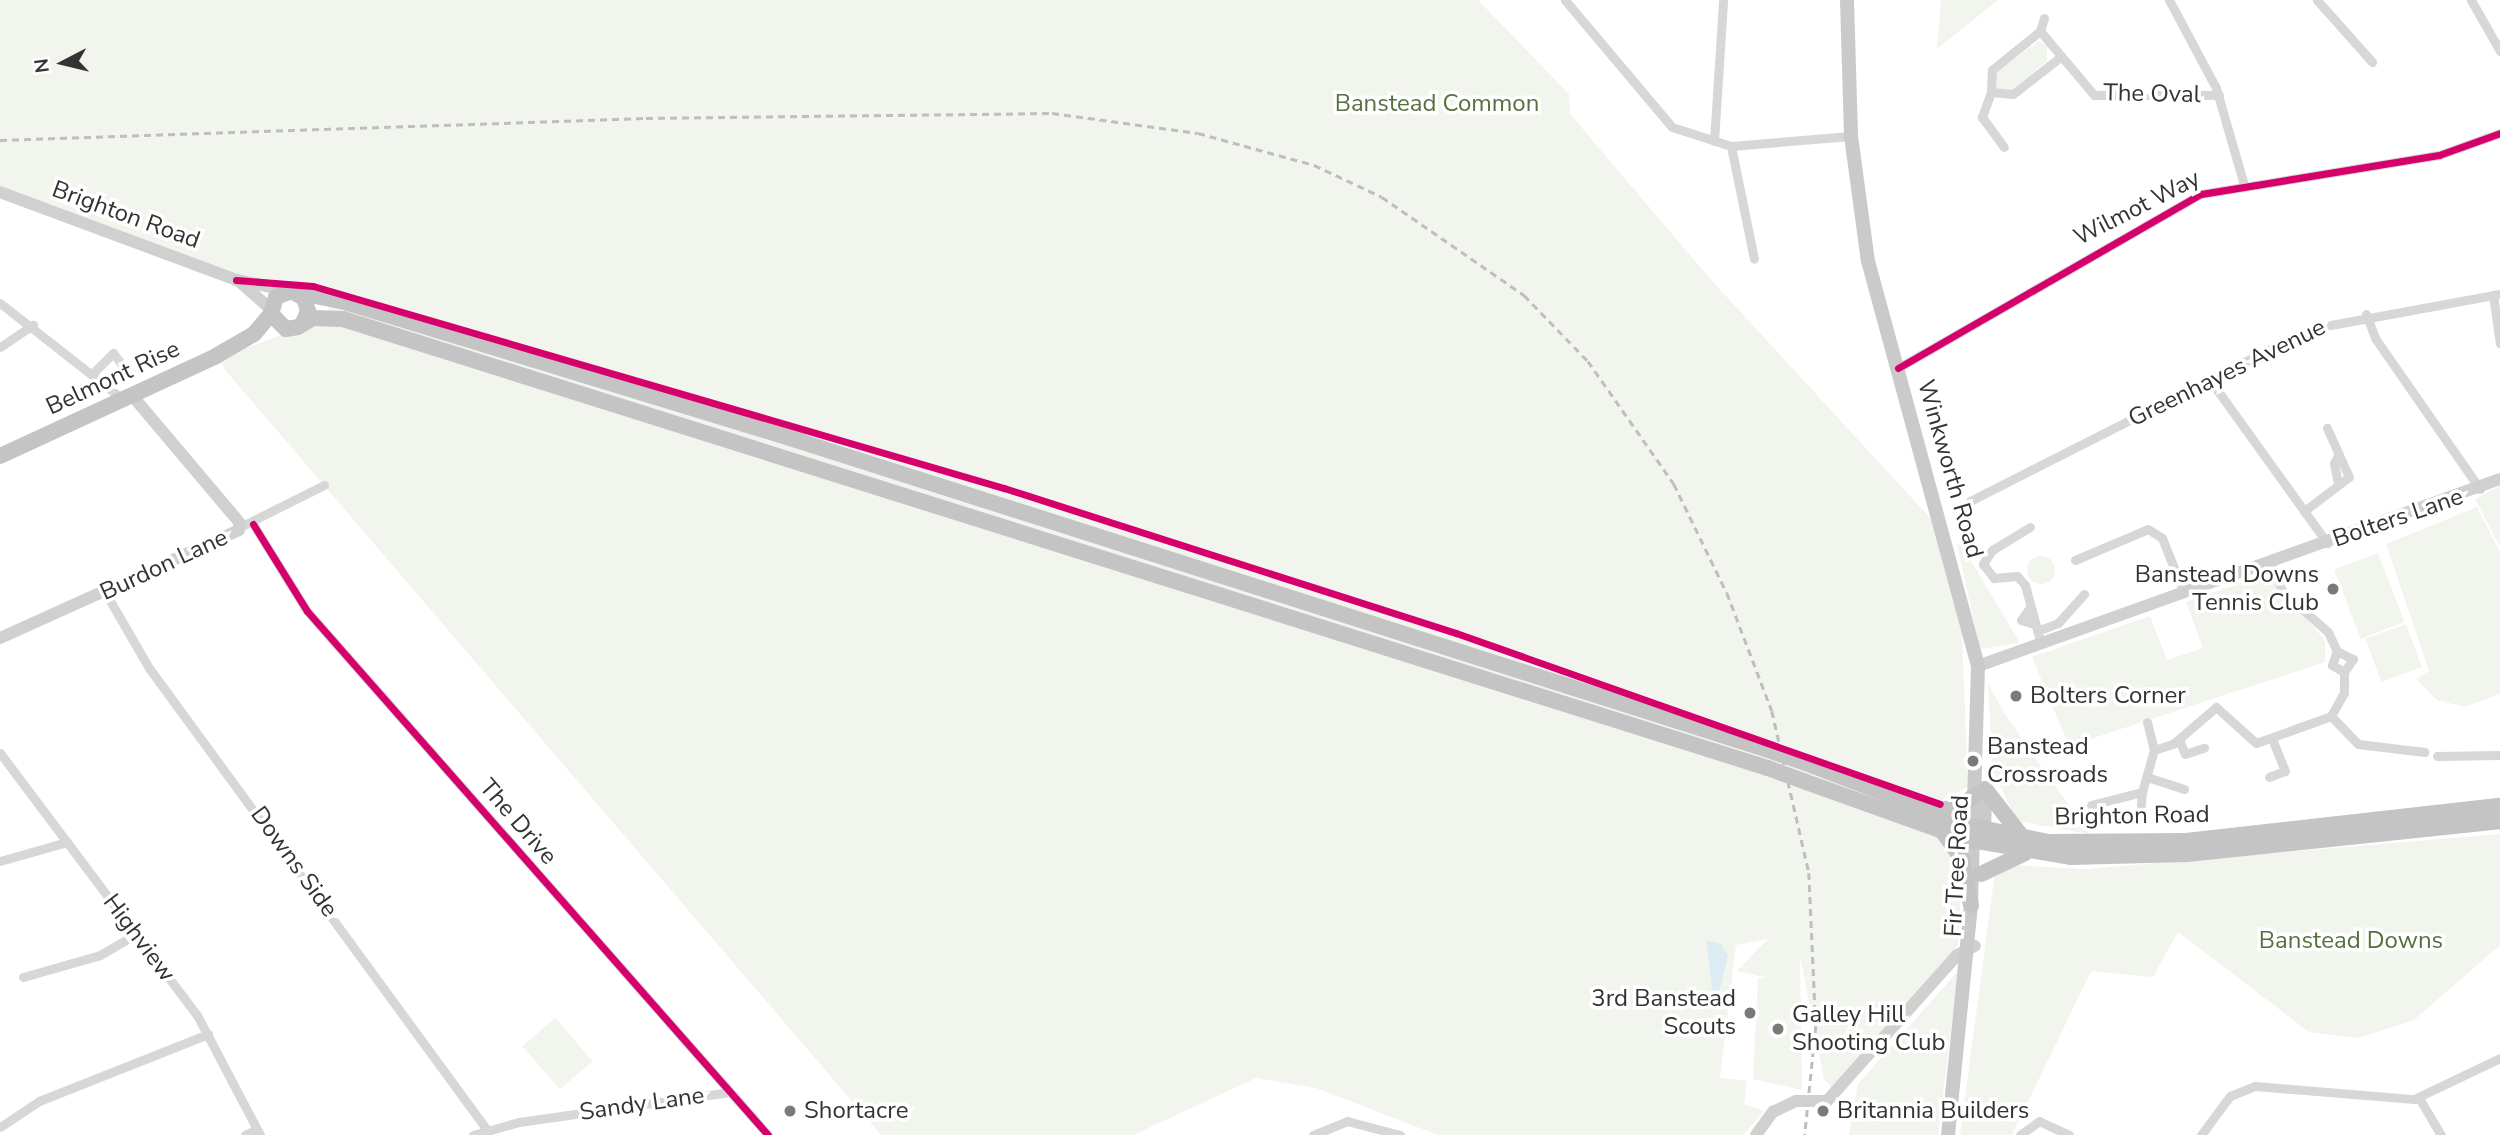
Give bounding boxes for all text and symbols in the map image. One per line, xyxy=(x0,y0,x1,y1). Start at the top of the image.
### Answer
north arrow xyxy=(28,28,98,98)
text: N xyxy=(28,57,56,74)
street label: The Oval xyxy=(2103,79,2201,109)
park label: Banstead Common xyxy=(1335,90,1539,118)
street label: Wilmot Way xyxy=(2069,164,2205,252)
street label: Brighton Road xyxy=(48,175,204,255)
street label: Greenhayes Avenue xyxy=(2124,313,2330,433)
street label: Belmont Rise xyxy=(42,334,184,422)
street label: Winkworth Road xyxy=(1911,377,1989,561)
street label: Bolters Lane xyxy=(2329,482,2467,554)
street label: Burdon Lane xyxy=(96,523,232,607)
place label: Banstead Downs Tennis Club xyxy=(2135,561,2319,617)
marker: Banstead Downs Tennis Club xyxy=(2325,581,2341,597)
place label: Bolters Corner xyxy=(2030,682,2186,710)
marker: Bolters Corner xyxy=(2008,688,2024,704)
place label: Banstead Crossroads xyxy=(1987,733,2108,789)
marker: Banstead Crossroads xyxy=(1965,753,1981,769)
street label: The Drive xyxy=(473,773,563,871)
street label: Fir Tree Road xyxy=(1939,794,1975,938)
street label: Brighton Road xyxy=(2054,800,2210,832)
street label: Downs Side xyxy=(244,801,344,923)
street label: Highview xyxy=(97,889,181,987)
park label: Banstead Downs xyxy=(2259,927,2443,955)
place label: 3rd Banstead Scouts xyxy=(1591,985,1736,1041)
place label: Galley Hill Shooting Club xyxy=(1792,1001,1946,1057)
marker: 3rd Banstead Scouts xyxy=(1742,1005,1758,1021)
marker: Galley Hill Shooting Club xyxy=(1770,1021,1786,1037)
street label: Sandy Lane xyxy=(578,1081,706,1127)
place label: Shortacre xyxy=(804,1097,908,1125)
place label: Britannia Builders xyxy=(1837,1097,2029,1125)
marker: Shortacre xyxy=(782,1103,798,1119)
marker: Britannia Builders xyxy=(1815,1103,1831,1119)

